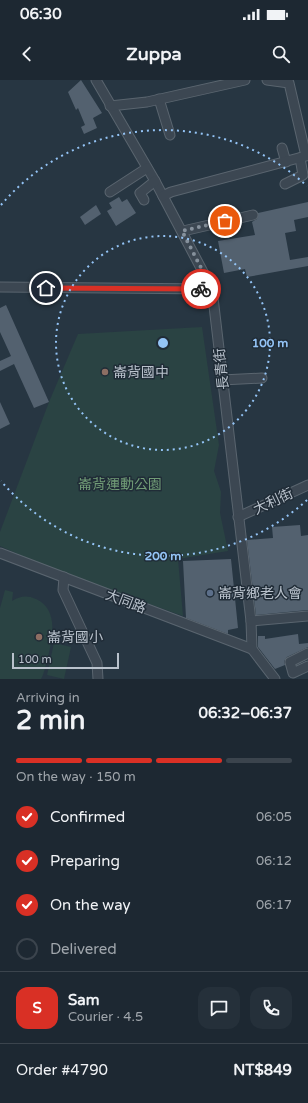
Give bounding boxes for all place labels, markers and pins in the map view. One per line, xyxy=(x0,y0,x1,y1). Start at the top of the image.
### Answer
pin xyxy=(208,204,242,238)
pin xyxy=(29,271,63,305)
centre of rings xyxy=(156,336,170,350)
place label: 崙背國中 xyxy=(113,364,169,381)
marker: 崙背國中 xyxy=(100,367,110,377)
place label: 崙背鄉老人會 xyxy=(218,585,302,602)
marker: 崙背鄉老人會 xyxy=(205,588,215,598)
place label: 崙背國小 xyxy=(47,629,103,646)
marker: 崙背國小 xyxy=(34,632,44,642)

